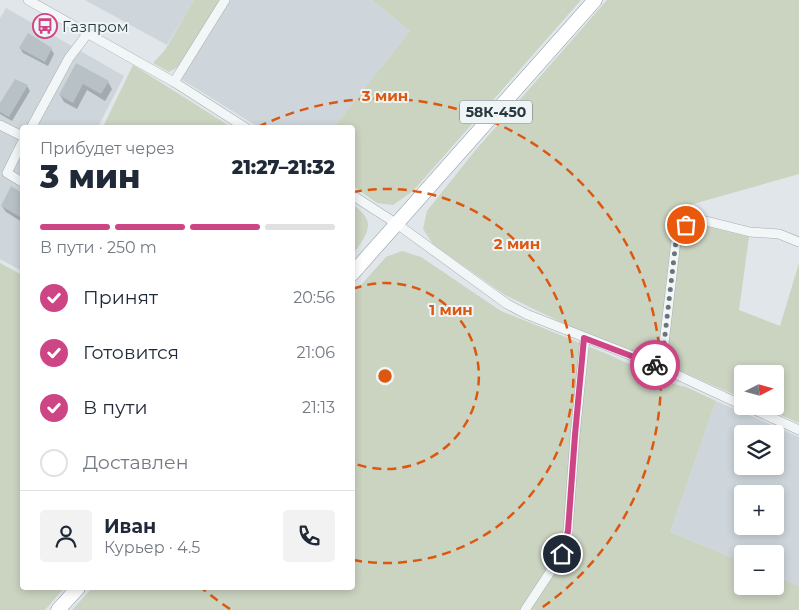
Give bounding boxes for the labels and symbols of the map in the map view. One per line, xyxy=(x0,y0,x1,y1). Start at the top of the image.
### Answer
bus stop icon: Газпром xyxy=(32,13,58,39)
place label: Газпром xyxy=(62,17,129,36)
text: 3 мин xyxy=(361,86,408,105)
road number: 58К-450 xyxy=(460,100,532,124)
pin xyxy=(665,204,707,246)
text: 2 мин xyxy=(494,234,540,253)
text: 1 мин xyxy=(429,300,473,319)
courier xyxy=(630,340,680,390)
north arrow xyxy=(734,365,784,415)
centre of rings xyxy=(376,367,394,385)
pin xyxy=(541,533,583,575)

